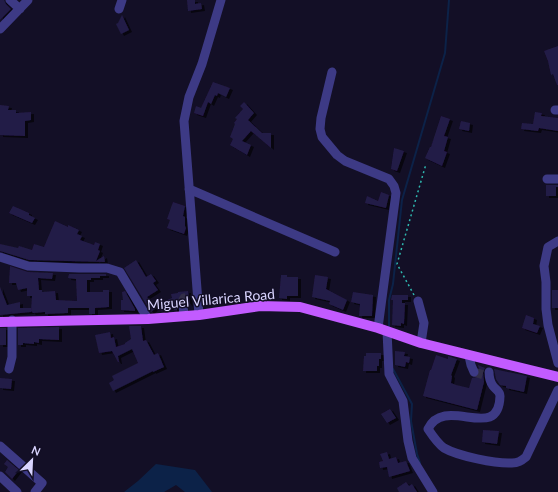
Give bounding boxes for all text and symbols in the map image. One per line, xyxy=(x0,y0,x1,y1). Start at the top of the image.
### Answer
street label: Miguel Villarica Road xyxy=(146,285,276,313)
north arrow xyxy=(12,440,52,480)
text: N xyxy=(30,443,43,458)

